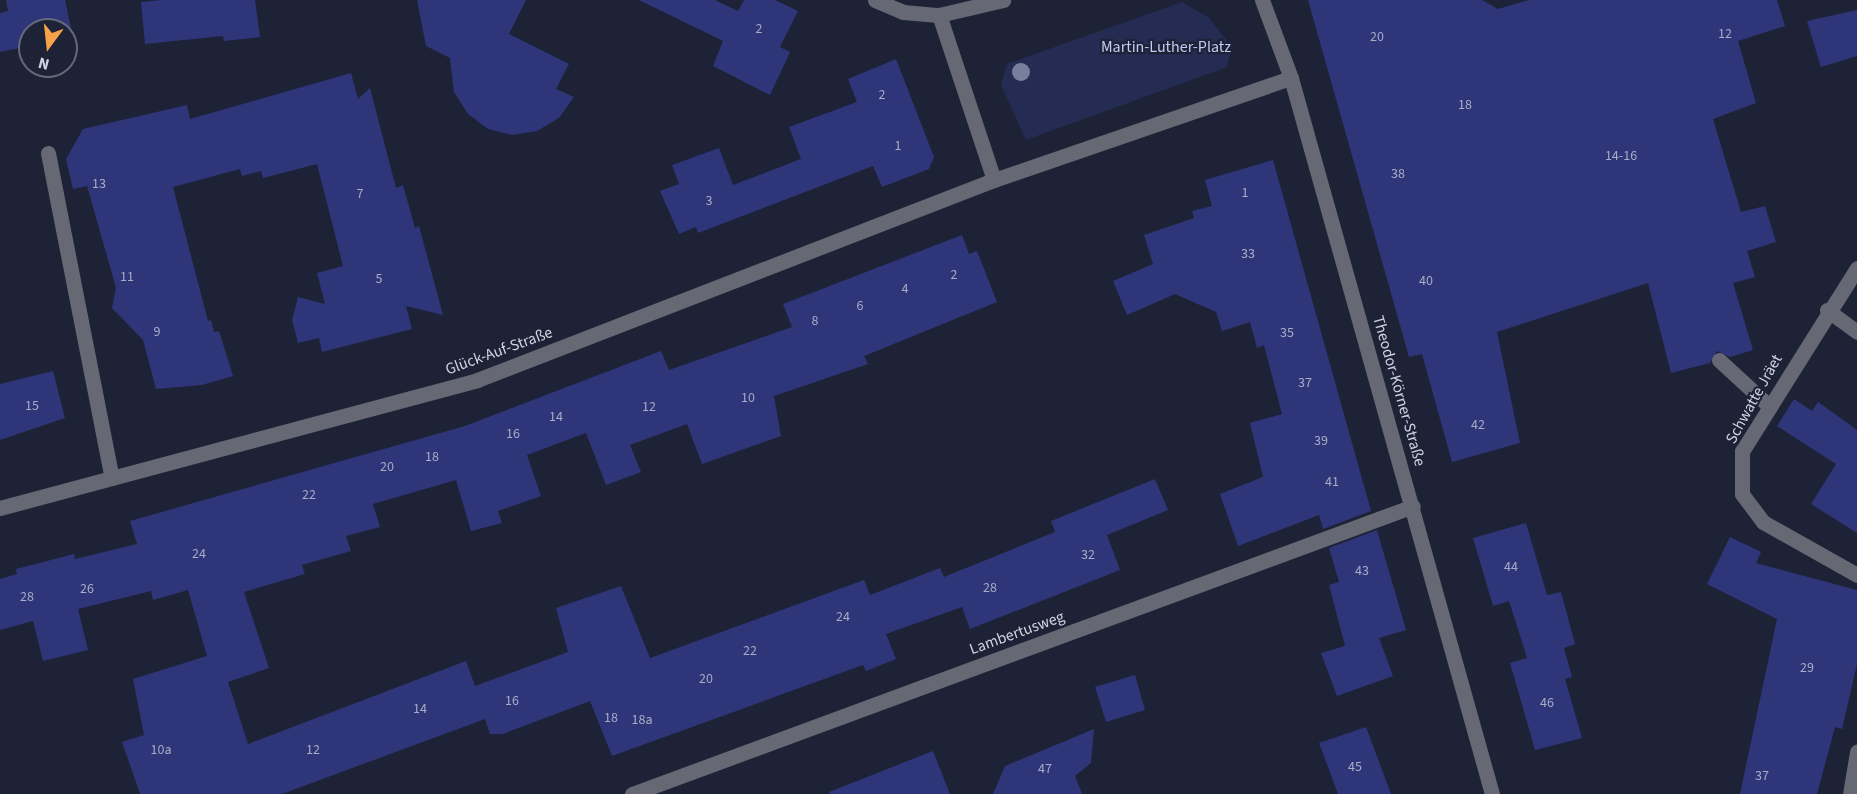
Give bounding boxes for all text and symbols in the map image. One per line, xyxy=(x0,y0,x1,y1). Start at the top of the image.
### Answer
north arrow xyxy=(18,18,78,78)
house number: 2 xyxy=(756,21,762,37)
house number: 12 xyxy=(1718,26,1732,42)
house number: 20 xyxy=(1370,29,1384,45)
park label: Martin-Luther-Platz xyxy=(1101,37,1231,57)
text: N xyxy=(36,51,52,75)
house number: 2 xyxy=(879,87,885,103)
house number: 18 xyxy=(1458,97,1472,113)
house number: 1 xyxy=(895,138,901,154)
house number: 14-16 xyxy=(1605,148,1637,164)
house number: 38 xyxy=(1391,166,1405,182)
house number: 13 xyxy=(92,176,106,192)
house number: 1 xyxy=(1242,185,1248,201)
house number: 7 xyxy=(357,186,363,202)
house number: 3 xyxy=(706,193,712,209)
house number: 33 xyxy=(1241,246,1255,262)
house number: 2 xyxy=(951,267,957,283)
house number: 11 xyxy=(120,269,134,285)
house number: 5 xyxy=(376,271,382,287)
house number: 40 xyxy=(1419,273,1433,289)
house number: 4 xyxy=(902,281,908,297)
house number: 6 xyxy=(857,298,863,314)
house number: 8 xyxy=(812,313,818,329)
street label: Theodor-Körner-Straße xyxy=(1368,314,1430,468)
street label: Glück-Auf-Straße xyxy=(443,323,555,379)
house number: 9 xyxy=(154,324,160,340)
house number: 35 xyxy=(1280,325,1294,341)
street label: Schwatte Jräet xyxy=(1722,351,1786,447)
house number: 37 xyxy=(1298,375,1312,391)
house number: 10 xyxy=(741,390,755,406)
house number: 15 xyxy=(25,398,39,414)
house number: 12 xyxy=(642,399,656,415)
house number: 14 xyxy=(549,409,563,425)
house number: 42 xyxy=(1471,417,1485,433)
house number: 16 xyxy=(506,426,520,442)
house number: 39 xyxy=(1314,433,1328,449)
house number: 18 xyxy=(425,449,439,465)
house number: 20 xyxy=(380,459,394,475)
house number: 41 xyxy=(1325,474,1339,490)
house number: 22 xyxy=(302,487,316,503)
house number: 24 xyxy=(192,546,206,562)
house number: 32 xyxy=(1081,547,1095,563)
house number: 44 xyxy=(1504,559,1518,575)
house number: 43 xyxy=(1355,563,1369,579)
house number: 28 xyxy=(983,580,997,596)
house number: 26 xyxy=(80,581,94,597)
house number: 28 xyxy=(20,589,34,605)
street label: Lambertusweg xyxy=(967,607,1067,659)
house number: 24 xyxy=(836,609,850,625)
house number: 22 xyxy=(743,643,757,659)
house number: 29 xyxy=(1800,660,1814,676)
house number: 20 xyxy=(699,671,713,687)
house number: 16 xyxy=(505,693,519,709)
house number: 46 xyxy=(1540,695,1554,711)
house number: 14 xyxy=(413,701,427,717)
house number: 18 xyxy=(604,710,618,726)
house number: 18a xyxy=(632,712,652,728)
house number: 10a xyxy=(151,742,171,758)
house number: 12 xyxy=(306,742,320,758)
house number: 45 xyxy=(1348,759,1362,775)
house number: 47 xyxy=(1038,761,1052,777)
house number: 37 xyxy=(1755,768,1769,784)

